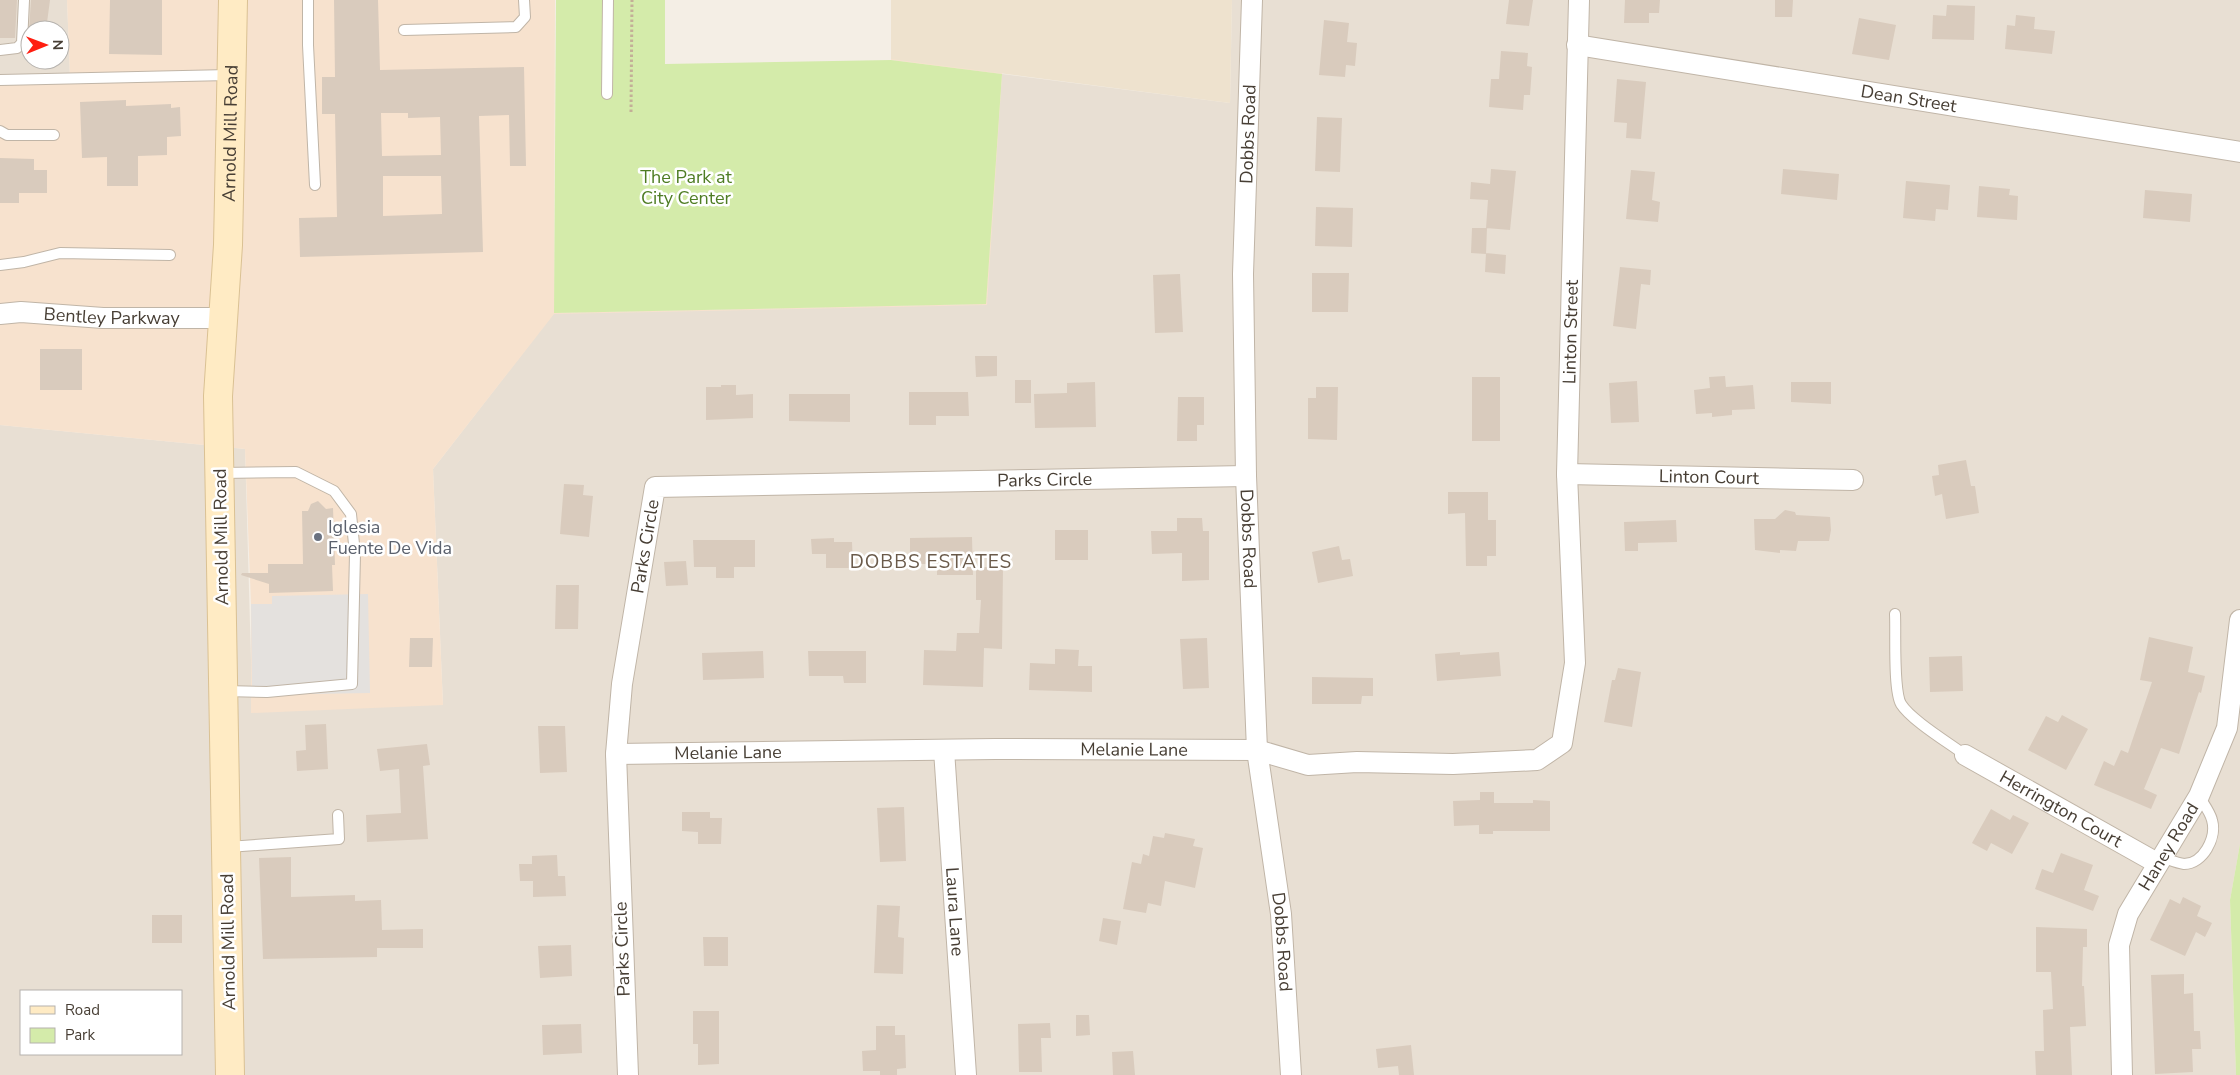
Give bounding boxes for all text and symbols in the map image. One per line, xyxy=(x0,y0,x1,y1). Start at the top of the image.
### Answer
north arrow xyxy=(20,20,70,70)
text: N xyxy=(48,39,67,50)
street label: Arnold Mill Road xyxy=(217,65,244,202)
street label: Dean Street xyxy=(1859,79,1959,118)
street label: Dobbs Road xyxy=(1234,84,1262,184)
park label: The Park at City Center xyxy=(640,165,733,210)
street label: Linton Street xyxy=(1557,279,1584,384)
street label: Bentley Parkway xyxy=(43,302,181,330)
street label: Linton Court xyxy=(1659,464,1760,490)
street label: Parks Circle xyxy=(997,467,1092,493)
street label: Arnold Mill Road xyxy=(208,468,234,606)
street label: Dobbs Road xyxy=(1235,489,1263,589)
street label: Parks Circle xyxy=(625,498,665,595)
place label: Iglesia Fuente De Vida xyxy=(328,515,452,560)
marker: Iglesia Fuente De Vida xyxy=(312,531,324,543)
district label: DOBBS ESTATES xyxy=(850,549,1012,575)
street label: Melanie Lane xyxy=(1080,737,1188,762)
street label: Melanie Lane xyxy=(674,740,782,765)
street label: Herrington Court xyxy=(1995,765,2127,853)
street label: Haney Road xyxy=(2133,798,2204,895)
street label: Laura Lane xyxy=(940,866,970,957)
street label: Arnold Mill Road xyxy=(215,873,241,1011)
street label: Dobbs Road xyxy=(1266,891,1298,992)
street label: Parks Circle xyxy=(608,901,636,997)
legend xyxy=(20,990,182,1055)
text: Road xyxy=(65,1000,100,1020)
text: Park xyxy=(65,1025,95,1045)

